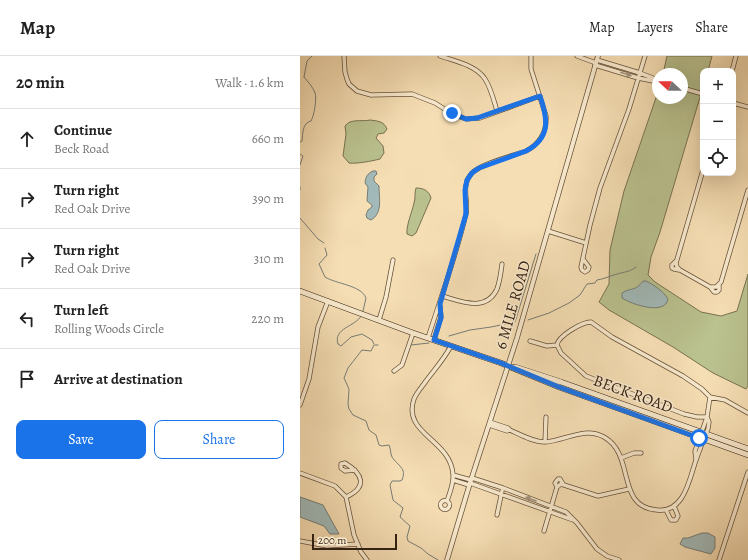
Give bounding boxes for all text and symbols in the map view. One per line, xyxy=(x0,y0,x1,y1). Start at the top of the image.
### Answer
text: Map xyxy=(20,15,55,41)
text: Map xyxy=(589,18,615,37)
text: Layers xyxy=(637,18,673,37)
text: Share xyxy=(695,18,728,37)
north arrow xyxy=(652,68,688,104)
map controls xyxy=(700,68,736,176)
button: + xyxy=(700,68,736,104)
text: 20 min xyxy=(16,71,64,94)
one-way arrow xyxy=(621,71,633,77)
text: Walk · 1.6 km xyxy=(215,74,284,91)
route end xyxy=(443,104,461,122)
button: − xyxy=(700,104,736,140)
text: Continue xyxy=(54,120,112,140)
icon: ahead xyxy=(16,128,38,150)
text: 660 m xyxy=(252,130,284,147)
text: Beck Road xyxy=(54,140,109,157)
button: locate xyxy=(700,140,736,176)
text: Turn right xyxy=(54,180,119,200)
icon: right xyxy=(16,188,38,210)
text: 390 m xyxy=(252,190,284,207)
text: Red Oak Drive xyxy=(54,200,130,217)
text: Turn right xyxy=(54,240,119,260)
icon: right xyxy=(16,248,38,270)
text: 310 m xyxy=(254,250,284,267)
street label: 6 MILE ROAD xyxy=(490,258,536,352)
text: Red Oak Drive xyxy=(54,260,130,277)
text: Turn left xyxy=(54,300,109,320)
icon: left xyxy=(16,308,38,330)
text: 220 m xyxy=(251,310,284,327)
text: Rolling Woods Circle xyxy=(54,320,164,337)
icon: arrive xyxy=(16,368,38,390)
text: Arrive at destination xyxy=(54,369,183,389)
street label: BECK ROAD xyxy=(590,369,676,419)
button: Save xyxy=(16,420,146,459)
button: Share xyxy=(154,420,284,459)
route start xyxy=(690,429,708,447)
one-way arrow xyxy=(524,495,536,501)
scale bar xyxy=(312,532,397,551)
text: 200 m xyxy=(318,533,346,548)

